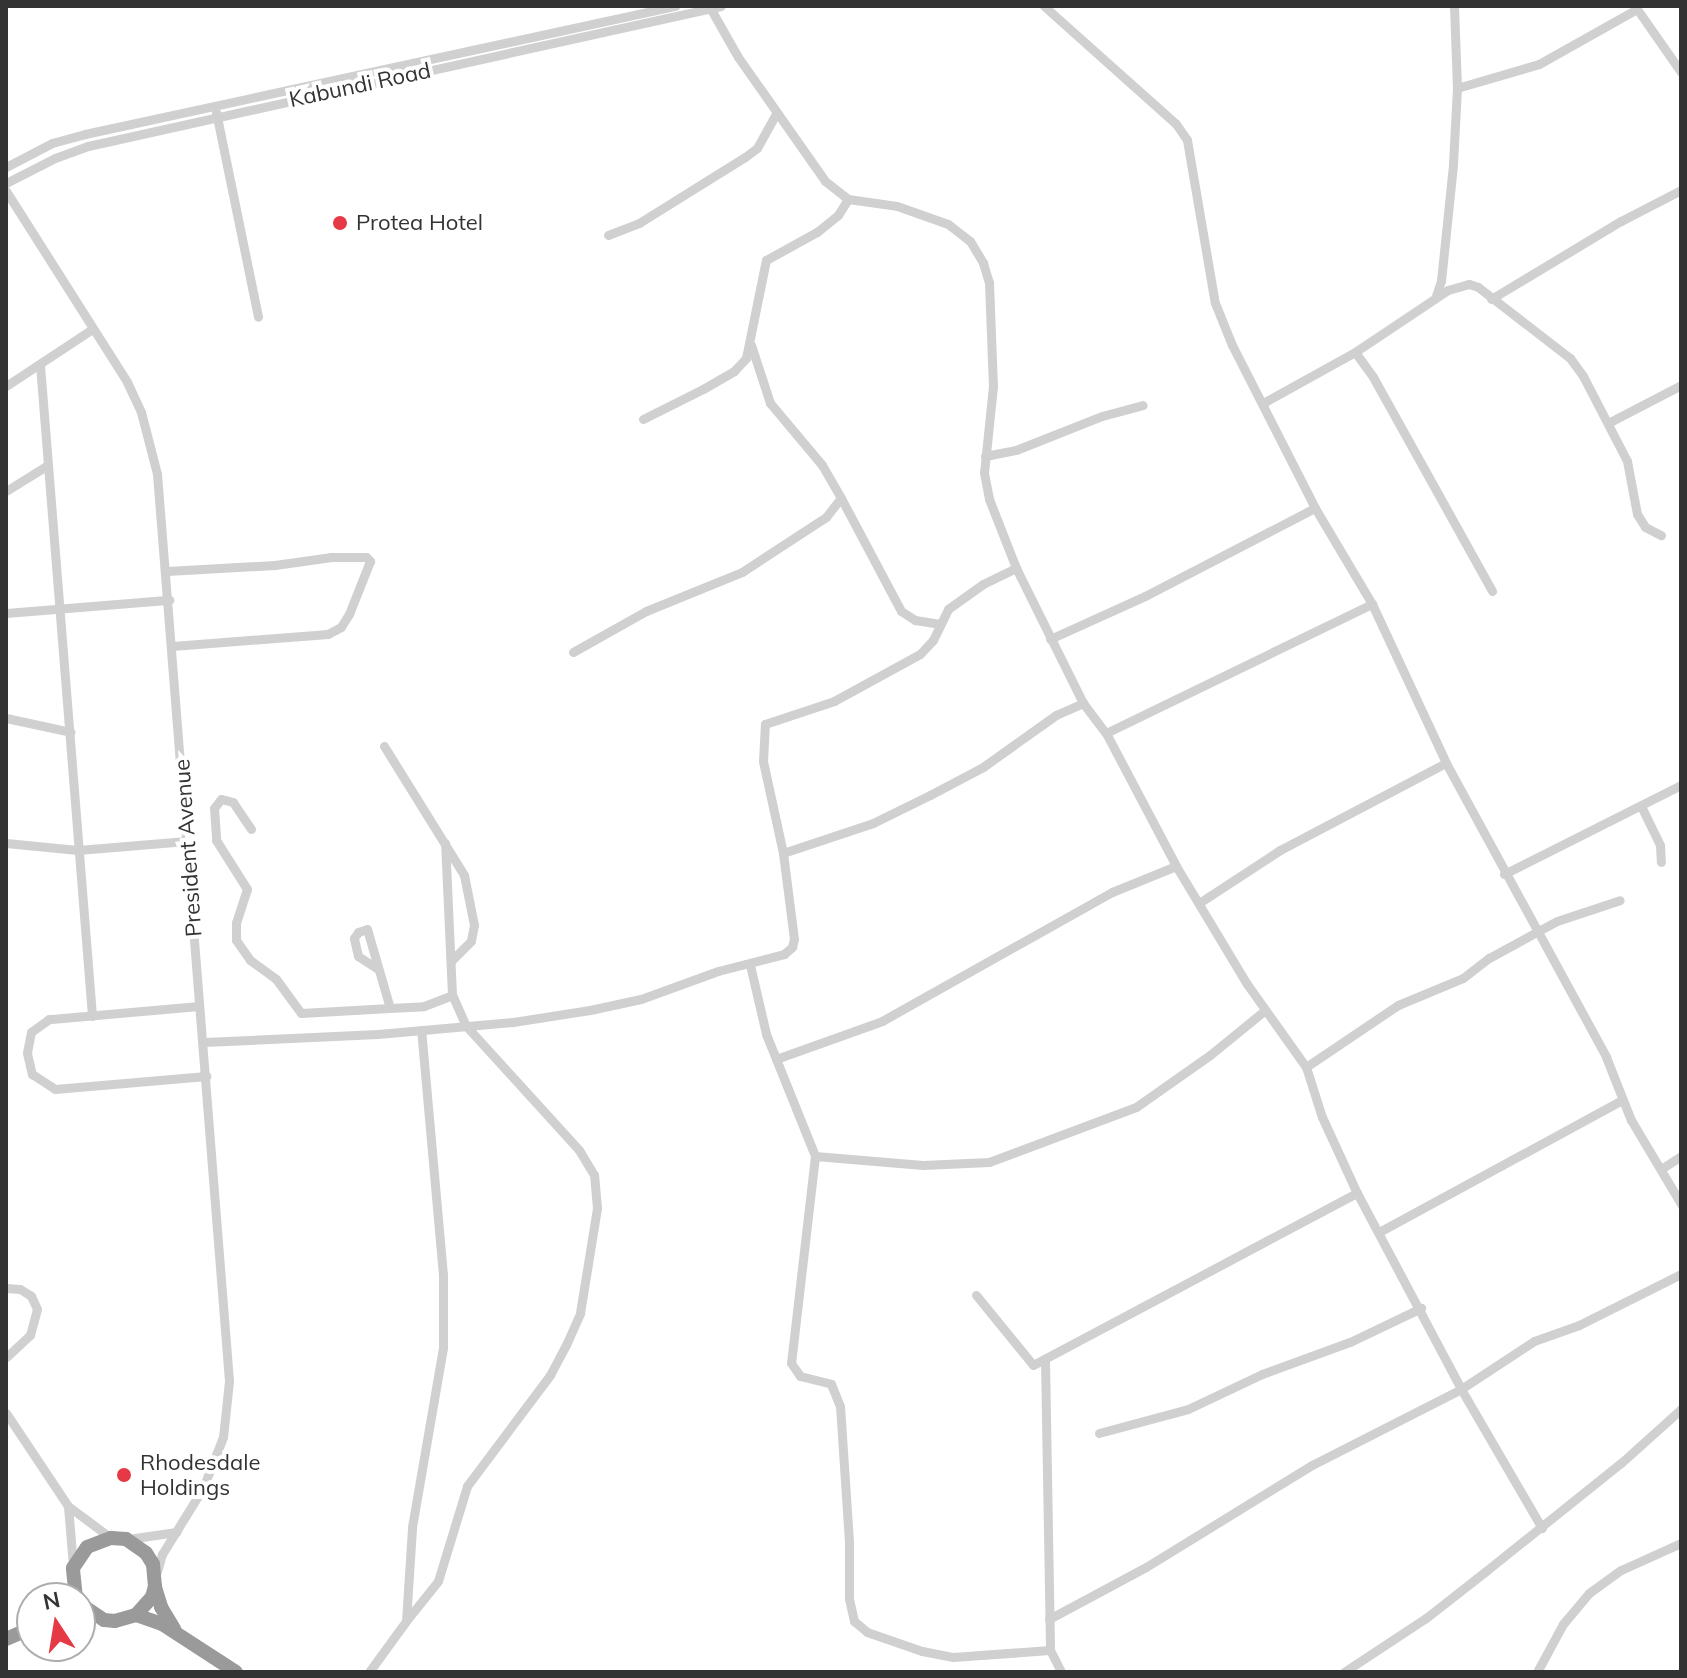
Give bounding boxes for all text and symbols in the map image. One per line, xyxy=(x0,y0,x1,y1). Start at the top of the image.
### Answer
street label: Kabundi Road xyxy=(287,57,433,113)
place label: Protea Hotel xyxy=(356,210,483,236)
marker: Protea Hotel xyxy=(331,214,349,232)
street label: President Avenue xyxy=(169,758,207,938)
place label: Rhodesdale Holdings xyxy=(140,1449,260,1500)
marker: Rhodesdale Holdings xyxy=(115,1466,133,1484)
north arrow xyxy=(16,1582,96,1662)
text: N xyxy=(40,1585,62,1616)

